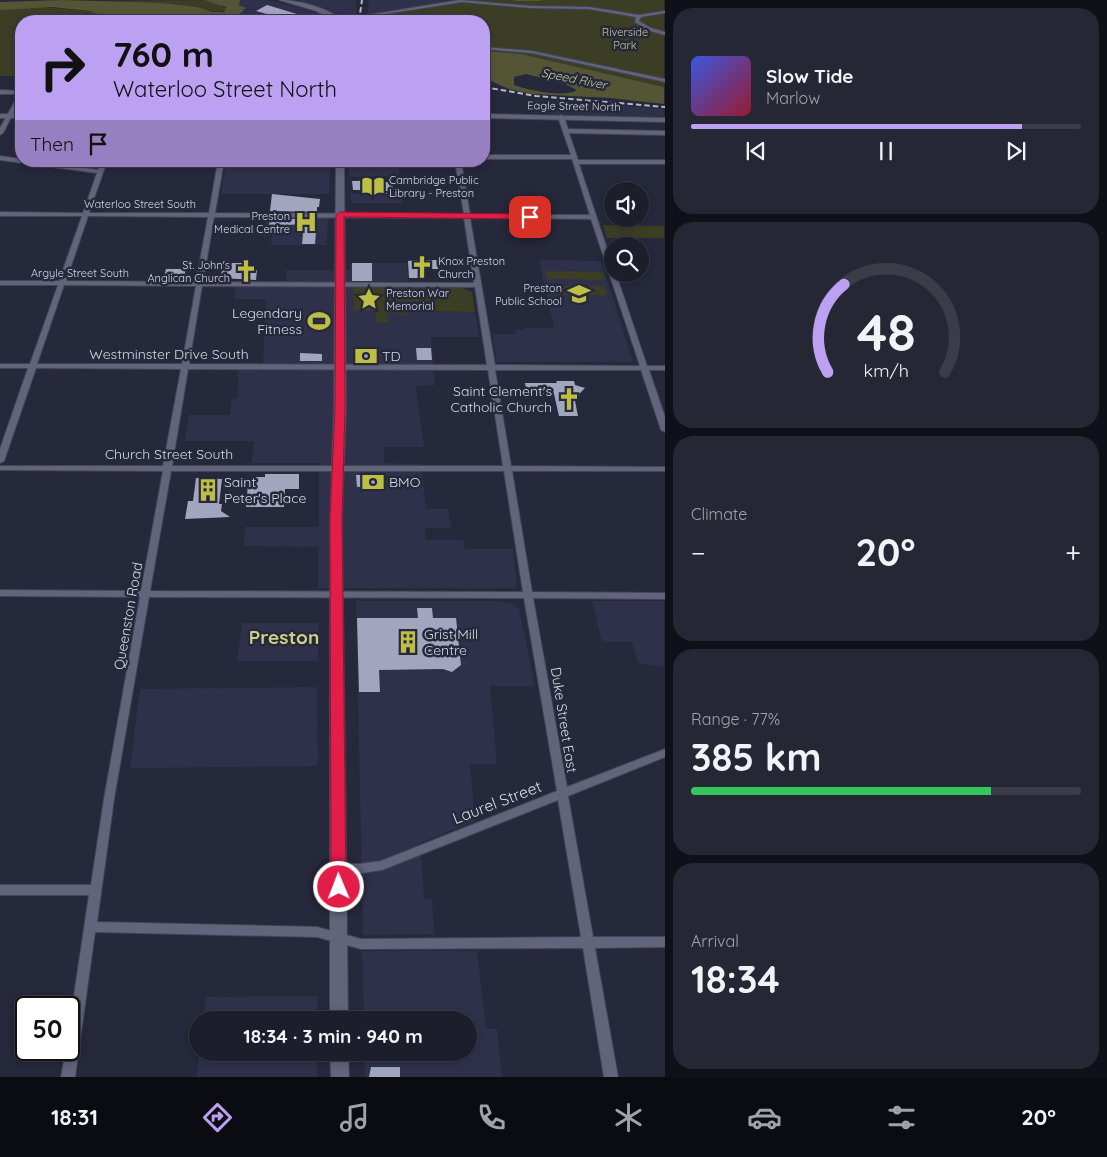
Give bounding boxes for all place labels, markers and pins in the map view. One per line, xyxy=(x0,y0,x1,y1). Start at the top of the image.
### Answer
library icon: Cambridge Public Library - Preston xyxy=(360,173,386,199)
place label: Cambridge Public Library - Preston xyxy=(389,173,479,200)
pin xyxy=(509,196,551,238)
place label: Preston Medical Centre xyxy=(214,209,290,236)
hospital icon: Preston Medical Centre xyxy=(293,209,319,235)
church icon: Knox Preston Church xyxy=(409,254,435,280)
place label: Knox Preston Church xyxy=(438,254,505,281)
place label: St. John's Anglican Church xyxy=(147,258,230,285)
church icon: St. John's Anglican Church xyxy=(233,258,259,284)
place label: Preston Public School xyxy=(495,281,562,308)
school or university icon: Preston Public School xyxy=(566,281,592,307)
place icon: Preston War Memorial xyxy=(356,286,382,312)
place label: Preston War Memorial xyxy=(386,286,450,313)
place label: Legendary Fitness xyxy=(232,304,302,338)
sports icon: Legendary Fitness xyxy=(306,308,332,334)
bank icon: TD xyxy=(353,343,379,369)
place label: TD xyxy=(382,347,401,365)
place label: Saint Clement's Catholic Church xyxy=(451,382,552,416)
church icon: Saint Clement's Catholic Church xyxy=(556,386,582,412)
bank icon: BMO xyxy=(360,469,386,495)
place label: Saint Peter's Place xyxy=(224,473,306,507)
place label: BMO xyxy=(389,473,421,491)
building icon: Saint Peter's Place xyxy=(195,477,221,503)
place label: Grist Mill Centre xyxy=(424,625,478,659)
building icon: Grist Mill Centre xyxy=(395,629,421,655)

